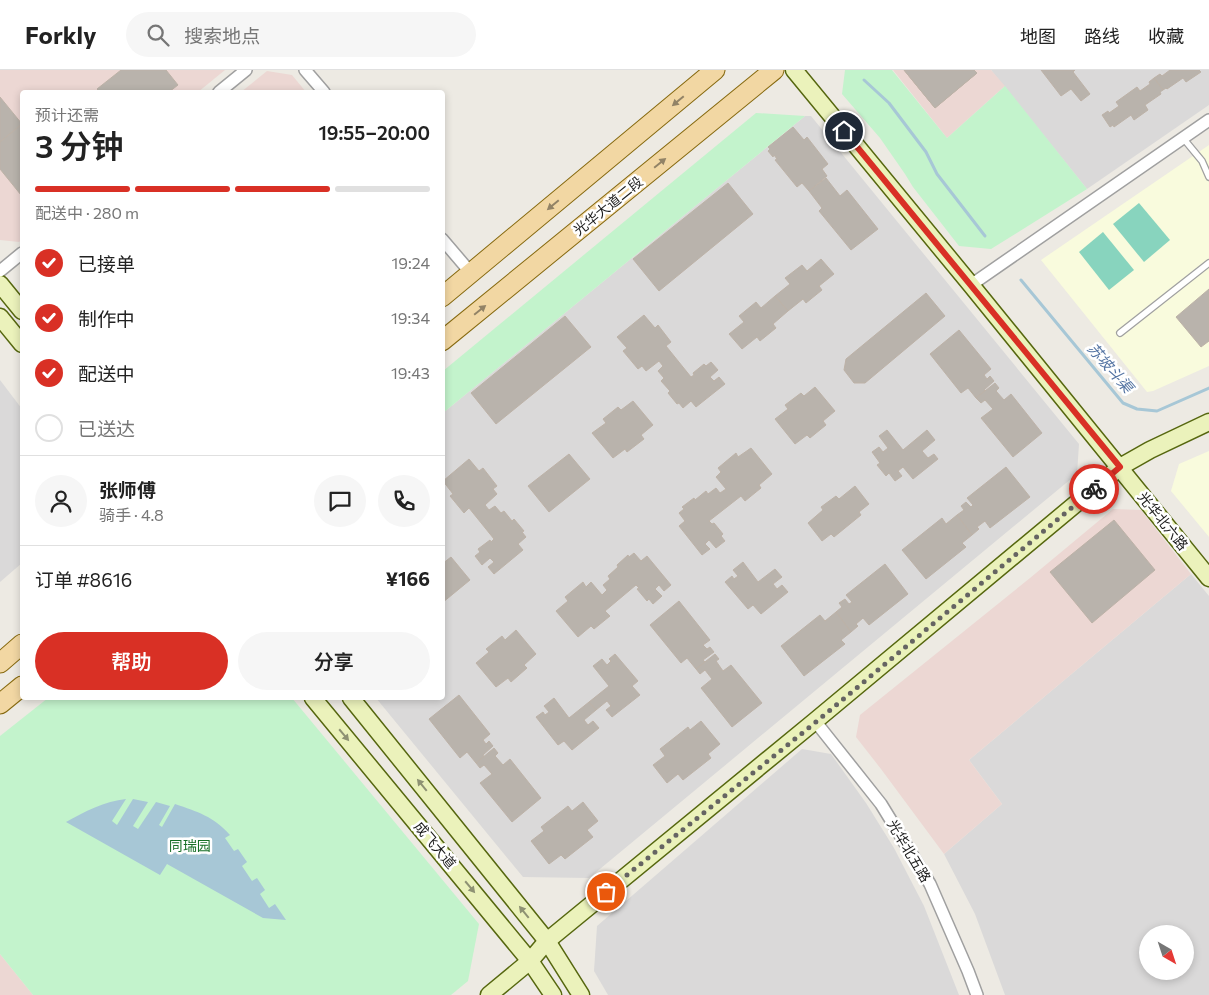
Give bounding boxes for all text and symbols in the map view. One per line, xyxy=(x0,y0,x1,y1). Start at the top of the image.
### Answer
search box xyxy=(126,12,476,57)
text: Forkly xyxy=(25,20,96,49)
icon: search xyxy=(144,21,172,49)
text: 搜索地点 xyxy=(184,24,260,47)
text: 地图 xyxy=(1020,25,1056,47)
text: 路线 xyxy=(1084,25,1120,47)
text: 收藏 xyxy=(1148,25,1184,47)
one-way arrow xyxy=(671,96,684,107)
text: 预计还需 xyxy=(35,105,99,124)
pin xyxy=(823,110,865,152)
icon: home xyxy=(830,117,858,145)
text: 19:55–20:00 xyxy=(318,121,430,144)
text: 3 分钟 xyxy=(35,125,124,165)
one-way arrow xyxy=(653,158,666,169)
street label: 光华大道二段 xyxy=(570,173,646,239)
one-way arrow xyxy=(547,199,559,211)
text: 配送中 · 280 m xyxy=(35,203,139,222)
icon: check xyxy=(35,249,63,277)
text: 已接单 xyxy=(78,252,135,275)
text: 19:24 xyxy=(391,253,430,272)
icon: check xyxy=(35,304,63,332)
one-way arrow xyxy=(473,305,486,316)
text: 制作中 xyxy=(78,307,135,330)
text: 19:34 xyxy=(391,308,430,327)
water label: 苏坡斗渠 xyxy=(1084,339,1139,397)
icon: check xyxy=(35,359,63,387)
text: 配送中 xyxy=(78,362,135,385)
text: 19:43 xyxy=(391,363,430,382)
text: 已送达 xyxy=(78,417,135,440)
courier xyxy=(1069,464,1119,514)
button: person xyxy=(35,475,87,527)
button: chat xyxy=(314,475,366,527)
button: phone xyxy=(378,475,430,527)
icon: bike xyxy=(1080,475,1108,503)
text: 张师傅 xyxy=(99,478,156,501)
street label: 光华北六路 xyxy=(1135,488,1192,553)
text: 骑手 · 4.8 xyxy=(99,505,164,524)
text: ¥166 xyxy=(386,567,430,590)
text: 订单 #8616 xyxy=(35,568,132,591)
button: 帮助 xyxy=(35,632,228,690)
button: 分享 xyxy=(238,632,430,690)
one-way arrow xyxy=(338,729,349,741)
one-way arrow xyxy=(416,779,427,792)
street label: 光华北五路 xyxy=(884,816,935,885)
street label: 成飞大道 xyxy=(411,818,460,872)
park label: 同瑞园 xyxy=(169,837,211,854)
pin xyxy=(585,871,627,913)
icon: bag xyxy=(592,878,620,906)
one-way arrow xyxy=(464,881,475,894)
one-way arrow xyxy=(518,906,529,919)
north arrow xyxy=(1139,925,1194,980)
map controls xyxy=(1139,925,1194,980)

